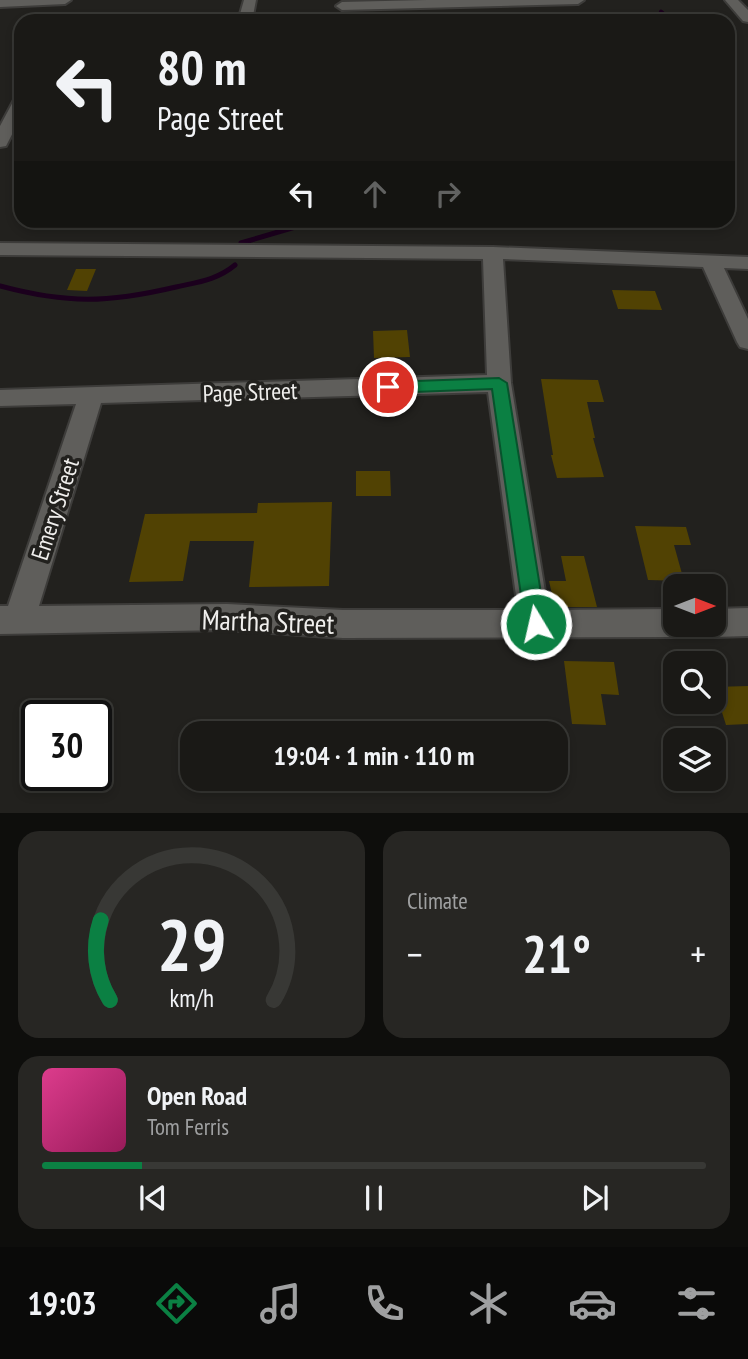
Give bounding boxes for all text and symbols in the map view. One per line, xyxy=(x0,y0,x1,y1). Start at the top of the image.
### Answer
text: 80 m xyxy=(157,35,246,99)
icon: left xyxy=(42,42,133,133)
text: Page Street xyxy=(157,97,283,139)
icon: left xyxy=(283,175,321,213)
icon: ahead xyxy=(356,175,394,213)
icon: right xyxy=(429,175,467,213)
pin xyxy=(358,357,418,417)
icon: arrive xyxy=(369,368,407,406)
street label: Page Street xyxy=(202,375,298,409)
street label: Emery Street xyxy=(24,454,86,564)
north arrow xyxy=(663,574,726,637)
map controls xyxy=(663,574,726,791)
position arrow xyxy=(499,587,573,661)
street label: Martha Street xyxy=(201,600,335,642)
button: search xyxy=(663,651,726,714)
speed limit sign: 30 xyxy=(21,700,112,791)
button: layers xyxy=(663,728,726,791)
text: 19:04 · 1 min · 110 m xyxy=(274,739,474,772)
text: Climate xyxy=(407,886,468,915)
text: 29 xyxy=(157,897,226,991)
text: 21° xyxy=(522,920,591,987)
text: − xyxy=(407,929,423,978)
text: + xyxy=(690,929,706,978)
text: km/h xyxy=(169,982,214,1014)
text: Open Road xyxy=(147,1079,247,1112)
text: Tom Ferris xyxy=(147,1112,229,1141)
icon: previous xyxy=(134,1179,172,1217)
icon: pause xyxy=(355,1179,393,1217)
icon: next xyxy=(576,1179,614,1217)
icon: directions xyxy=(152,1279,201,1328)
icon: music xyxy=(256,1279,305,1328)
icon: phone xyxy=(360,1279,409,1328)
icon: climate xyxy=(464,1279,513,1328)
icon: car xyxy=(568,1279,617,1328)
icon: filters xyxy=(672,1279,721,1328)
text: 19:03 xyxy=(27,1282,97,1324)

